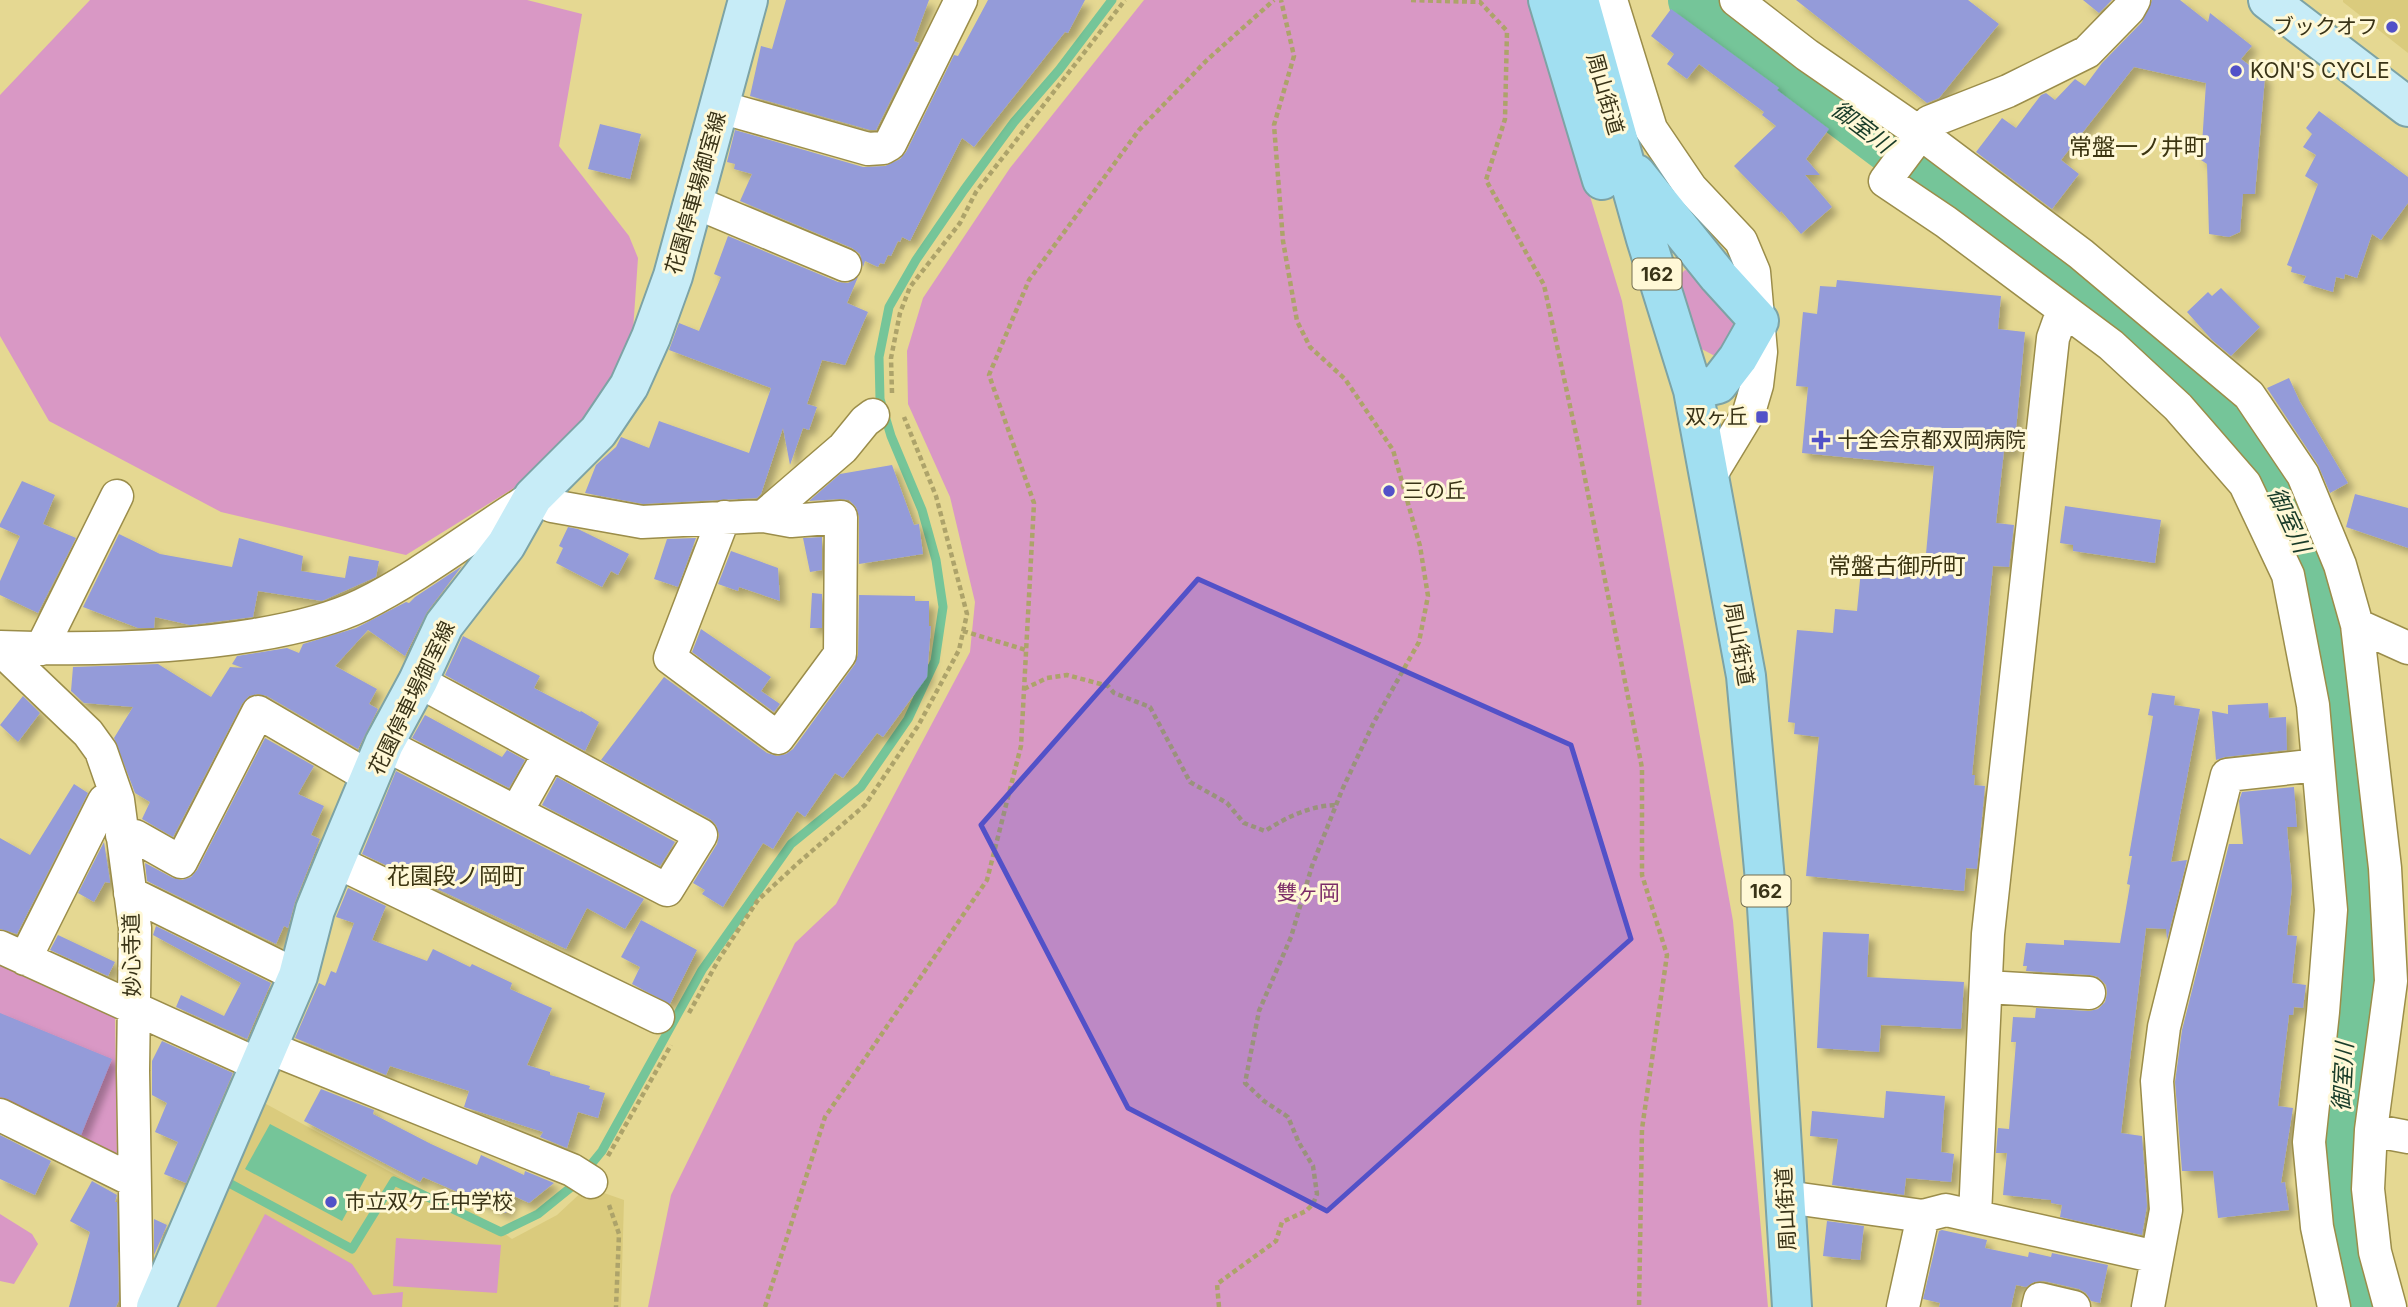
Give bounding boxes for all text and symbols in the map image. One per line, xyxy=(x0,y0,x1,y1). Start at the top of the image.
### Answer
place label: ブックオフ xyxy=(2273,14,2378,39)
marker: ブックオフ xyxy=(2384,19,2400,35)
street label: 周山街道 xyxy=(1582,50,1629,138)
place label: KON'S CYCLE xyxy=(2250,58,2390,83)
marker: KON'S CYCLE xyxy=(2228,63,2244,79)
water label: 御室川 xyxy=(1826,95,1900,161)
street label: 花園停車場御室線 xyxy=(660,109,731,277)
district label: 常盤一ノ井町 xyxy=(2069,133,2207,161)
road number: 162 xyxy=(1632,258,1682,290)
place label: 双ヶ丘 xyxy=(1685,404,1748,429)
marker: 双ヶ丘 xyxy=(1754,409,1770,425)
place label: 十全会京都双岡病院 xyxy=(1837,427,2026,452)
marker: 十全会京都双岡病院 xyxy=(1811,430,1831,450)
place label: 三の丘 xyxy=(1403,478,1466,503)
marker: 三の丘 xyxy=(1381,483,1397,499)
water label: 御室川 xyxy=(2262,483,2318,560)
district label: 常盤古御所町 xyxy=(1828,552,1966,580)
street label: 周山街道 xyxy=(1720,600,1759,687)
street label: 花園停車場御室線 xyxy=(363,617,460,779)
district label: 花園段ノ岡町 xyxy=(387,862,525,890)
road number: 162 xyxy=(1742,876,1790,906)
park label: 雙ヶ岡 xyxy=(1277,880,1340,905)
street label: 妙心寺道 xyxy=(118,913,145,997)
water label: 御室川 xyxy=(2327,1039,2359,1112)
street label: 周山街道 xyxy=(1771,1166,1800,1252)
place label: 市立双ケ丘中学校 xyxy=(345,1189,513,1214)
marker: 市立双ケ丘中学校 xyxy=(323,1194,339,1210)

